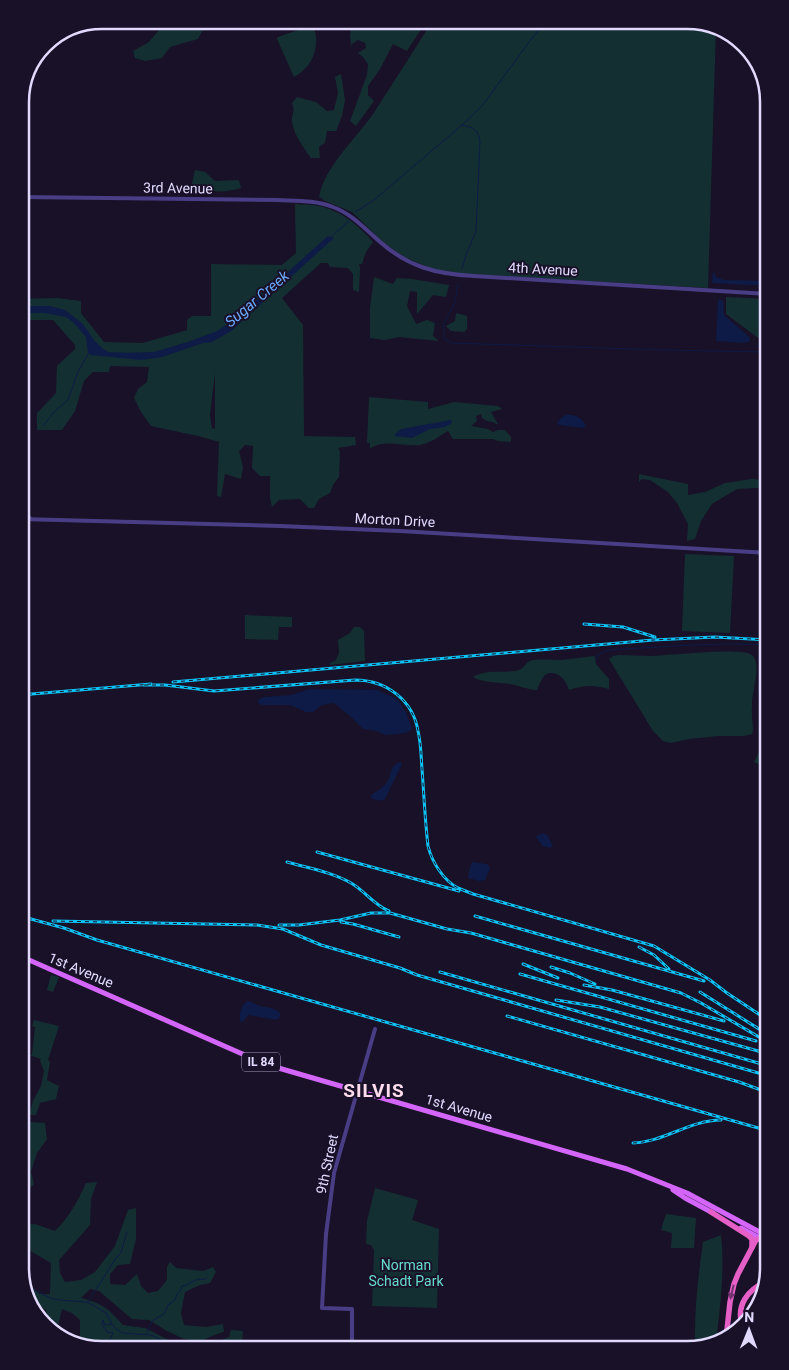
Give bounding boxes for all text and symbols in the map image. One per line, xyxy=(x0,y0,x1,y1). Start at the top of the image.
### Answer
street label: 3rd Avenue xyxy=(143,179,213,197)
street label: 4th Avenue xyxy=(508,259,578,279)
water label: Sugar Creek xyxy=(221,267,293,331)
street label: Morton Drive xyxy=(354,510,436,530)
street label: 1st Avenue xyxy=(46,949,116,991)
road number: IL 84 xyxy=(242,1052,280,1072)
district label: SILVIS xyxy=(343,1079,405,1102)
street label: 1st Avenue xyxy=(424,1091,494,1125)
street label: 9th Street xyxy=(313,1132,341,1195)
park label: Norman Schadt Park xyxy=(368,1257,444,1289)
one-way arrow xyxy=(728,1284,736,1299)
north arrow xyxy=(724,1305,774,1355)
text: N xyxy=(744,1309,754,1325)

